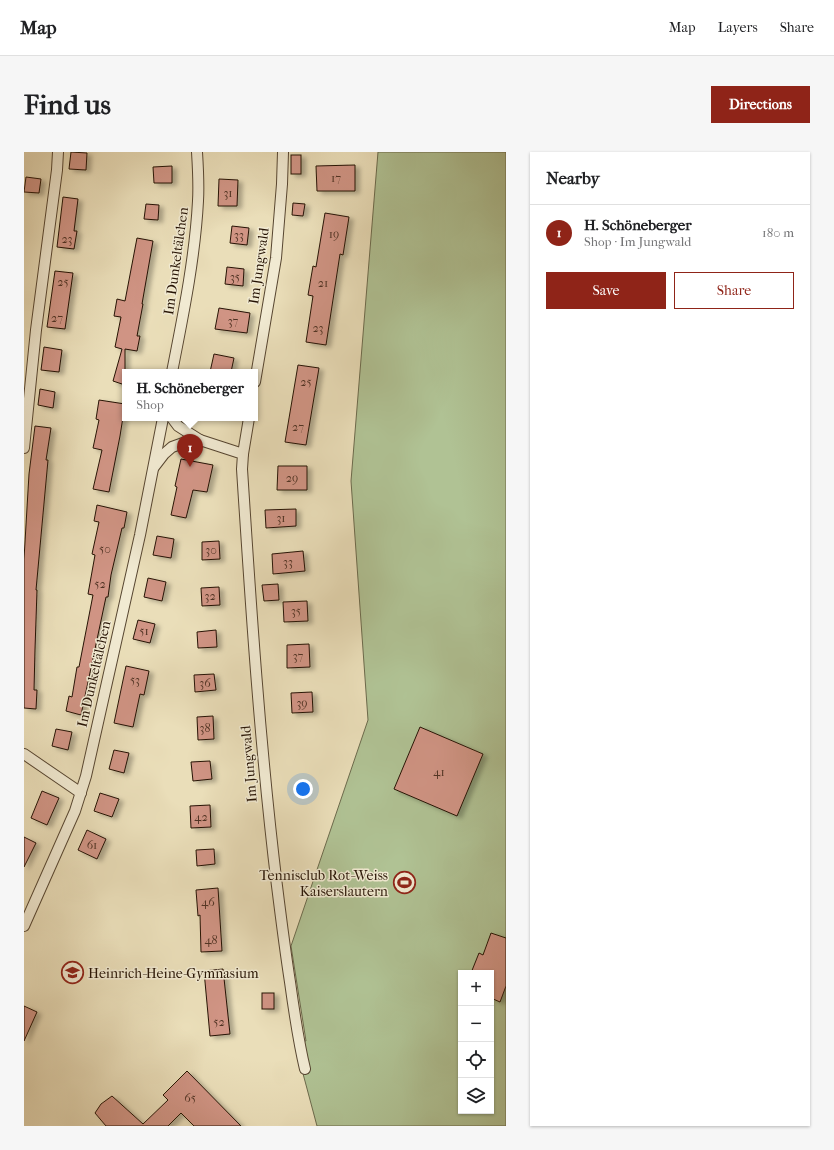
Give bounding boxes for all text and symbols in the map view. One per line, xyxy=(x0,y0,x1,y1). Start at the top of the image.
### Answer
text: Map xyxy=(20,17,56,39)
text: Map xyxy=(669,19,696,36)
text: Layers xyxy=(718,19,758,36)
text: Share xyxy=(780,19,814,36)
button: Directions xyxy=(711,86,810,123)
text: Find us xyxy=(24,88,111,121)
text: Nearby xyxy=(546,168,600,188)
house number: 17 xyxy=(331,171,341,185)
house number: 31 xyxy=(223,186,233,200)
street label: Im Dunkeltälchen xyxy=(160,206,192,316)
text: H. Schöneberger xyxy=(584,216,692,234)
text: 1 xyxy=(557,225,561,240)
text: 180 m xyxy=(762,225,794,240)
street label: Im Jungwald xyxy=(245,226,273,305)
house number: 19 xyxy=(329,227,339,241)
house number: 33 xyxy=(234,228,244,242)
house number: 23 xyxy=(61,232,73,246)
text: Shop · Im Jungwald xyxy=(584,234,691,249)
house number: 35 xyxy=(230,270,240,284)
button: Save xyxy=(546,272,666,309)
button: Share xyxy=(674,272,794,309)
house number: 25 xyxy=(57,275,69,289)
house number: 21 xyxy=(318,276,328,290)
house number: 27 xyxy=(51,311,63,325)
house number: 37 xyxy=(228,314,239,328)
house number: 23 xyxy=(312,321,324,335)
popup xyxy=(122,369,258,421)
house number: 25 xyxy=(300,375,312,389)
text: H. Schöneberger xyxy=(136,379,244,397)
text: Shop xyxy=(136,397,164,412)
house number: 27 xyxy=(292,420,304,434)
pin: 1 xyxy=(177,434,203,467)
house number: 29 xyxy=(286,471,298,485)
house number: 31 xyxy=(276,511,286,525)
house number: 50 xyxy=(99,542,111,556)
house number: 30 xyxy=(205,543,217,557)
house number: 33 xyxy=(283,555,293,569)
house number: 52 xyxy=(94,577,106,591)
house number: 32 xyxy=(204,589,216,603)
house number: 35 xyxy=(291,604,301,618)
street label: Im Dunkeltälchen xyxy=(73,619,115,729)
house number: 51 xyxy=(139,624,149,638)
house number: 37 xyxy=(293,649,304,663)
house number: 53 xyxy=(130,673,140,687)
house number: 36 xyxy=(199,676,211,690)
house number: 39 xyxy=(296,696,308,710)
house number: 38 xyxy=(200,721,210,735)
street label: Im Jungwald xyxy=(237,724,261,803)
house number: 41 xyxy=(433,765,445,779)
your location xyxy=(293,779,313,799)
house number: 42 xyxy=(194,810,208,824)
house number: 61 xyxy=(87,838,97,852)
place label: Tennisclub Rot-Weiss Kaiserslautern xyxy=(259,867,388,900)
sports icon: Tennisclub Rot-Weiss Kaiserslautern xyxy=(391,870,417,896)
house number: 46 xyxy=(201,895,215,909)
house number: 48 xyxy=(204,933,218,947)
school or university icon: Heinrich-Heine-Gymnasium xyxy=(59,960,85,986)
place label: Heinrich-Heine-Gymnasium xyxy=(88,965,259,982)
map controls xyxy=(458,970,494,1114)
button: + xyxy=(458,970,494,1006)
button: − xyxy=(458,1006,494,1042)
house number: 52 xyxy=(213,1015,225,1029)
button: locate xyxy=(458,1042,494,1078)
button: layers xyxy=(458,1078,494,1114)
house number: 65 xyxy=(184,1091,196,1105)

